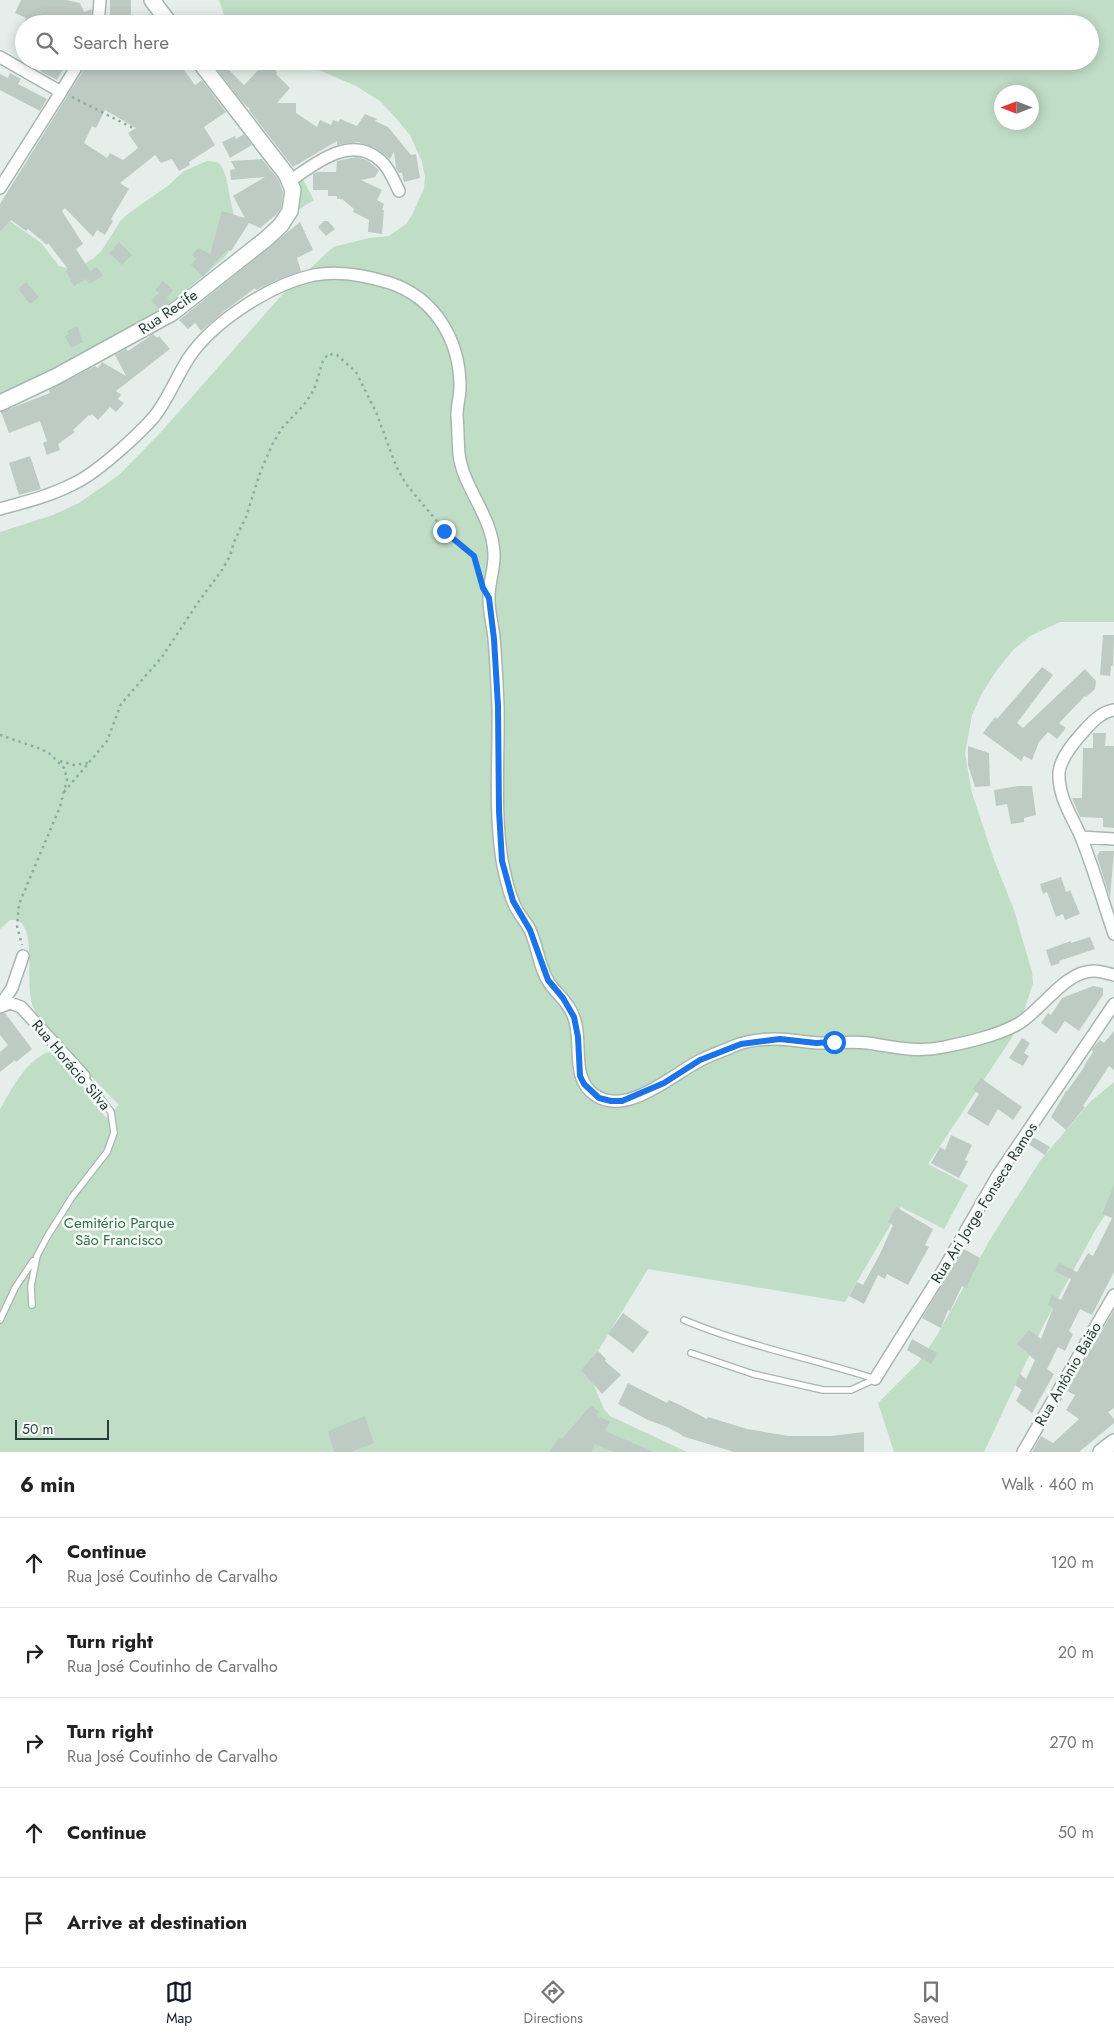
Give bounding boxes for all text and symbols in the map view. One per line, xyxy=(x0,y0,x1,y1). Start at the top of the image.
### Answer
search box xyxy=(15,15,1099,70)
icon: search xyxy=(33,29,61,57)
text: Search here xyxy=(73,29,169,56)
north arrow xyxy=(994,85,1039,130)
street label: Rua Recife xyxy=(134,284,202,340)
route end xyxy=(433,520,456,543)
street label: Rua Horácio Silva xyxy=(26,1015,116,1115)
route start xyxy=(823,1031,846,1054)
street label: Rua Ari Jorge Fonseca Ramos xyxy=(925,1118,1043,1288)
park label: Cemitério Parque São Francisco xyxy=(64,1212,175,1251)
street label: Rua Antônio Baião xyxy=(1029,1318,1107,1430)
scale bar xyxy=(15,1417,109,1440)
text: 50 m xyxy=(22,1419,53,1439)
text: 6 min xyxy=(20,1470,75,1500)
text: Walk · 460 m xyxy=(1002,1473,1094,1496)
text: Continue xyxy=(67,1538,146,1565)
icon: ahead xyxy=(20,1549,48,1577)
text: 120 m xyxy=(1051,1551,1094,1574)
text: Rua José Coutinho de Carvalho xyxy=(67,1565,278,1588)
text: Turn right xyxy=(67,1628,153,1655)
icon: right xyxy=(20,1639,48,1667)
text: 20 m xyxy=(1058,1641,1094,1664)
text: Rua José Coutinho de Carvalho xyxy=(67,1655,278,1678)
text: Turn right xyxy=(67,1718,153,1745)
icon: right xyxy=(20,1729,48,1757)
text: 270 m xyxy=(1050,1731,1094,1754)
text: Rua José Coutinho de Carvalho xyxy=(67,1745,278,1768)
icon: ahead xyxy=(20,1819,48,1847)
text: Continue xyxy=(67,1819,146,1846)
text: 50 m xyxy=(1058,1821,1094,1844)
icon: arrive xyxy=(20,1909,48,1937)
text: Arrive at destination xyxy=(67,1909,247,1936)
tab: Map xyxy=(165,1978,193,2028)
tab: Directions xyxy=(524,1978,583,2028)
tab: Saved xyxy=(913,1978,949,2028)

